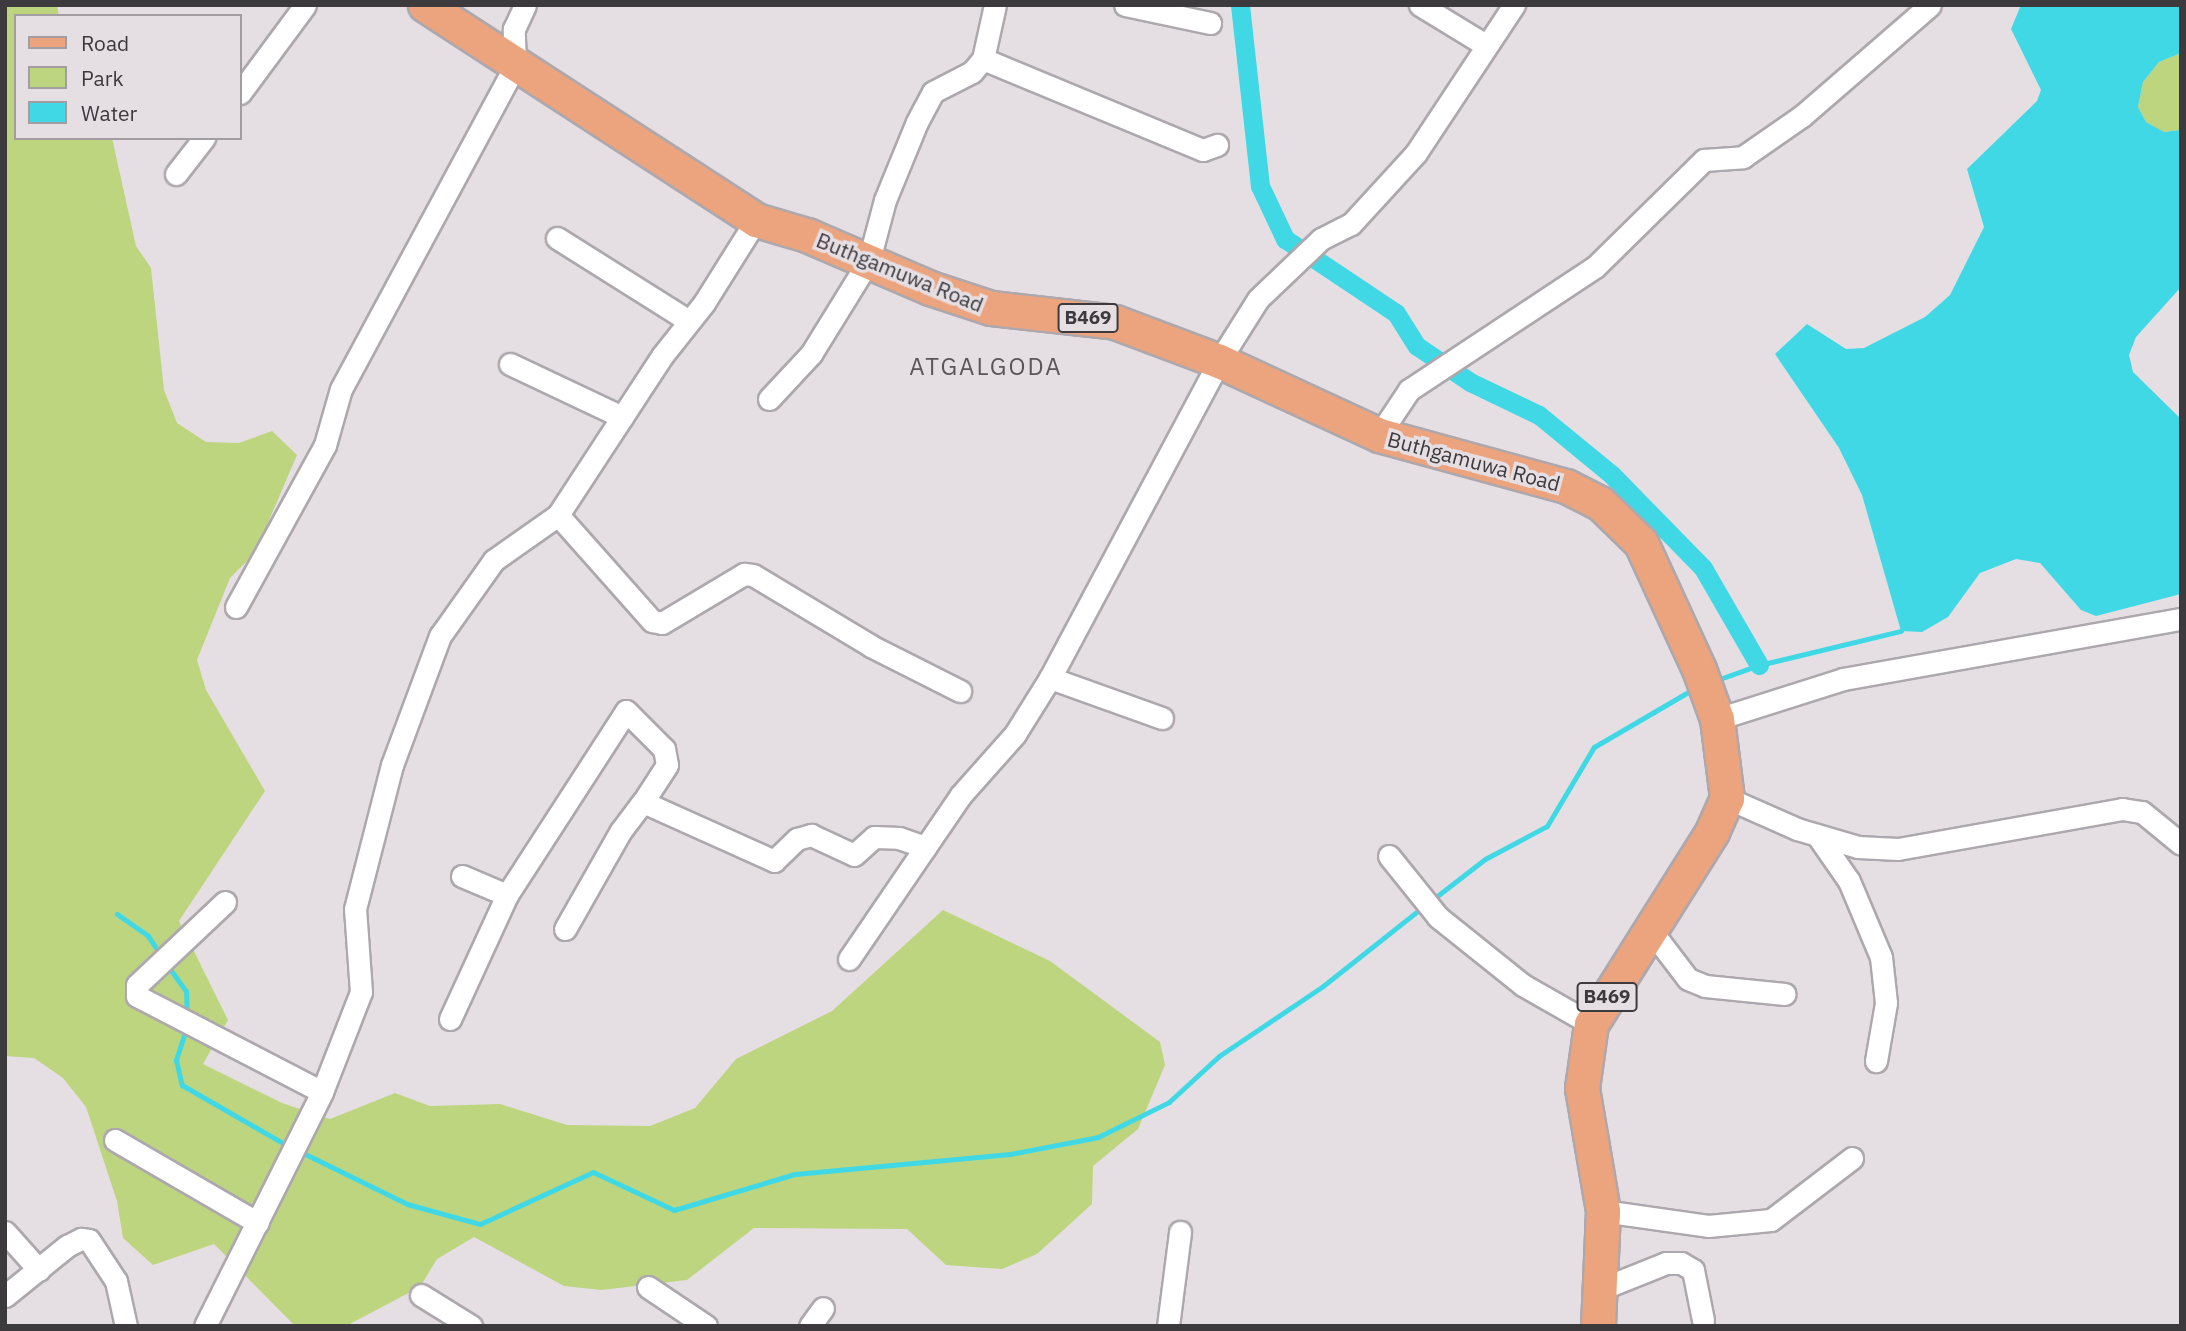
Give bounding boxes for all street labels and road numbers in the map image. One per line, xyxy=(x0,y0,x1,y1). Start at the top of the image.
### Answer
street label: Buthgamuwa Road xyxy=(813,227,987,317)
road number: B469 xyxy=(1056,302,1120,334)
street label: Buthgamuwa Road xyxy=(1385,426,1563,496)
road number: B469 xyxy=(1576,981,1638,1012)

